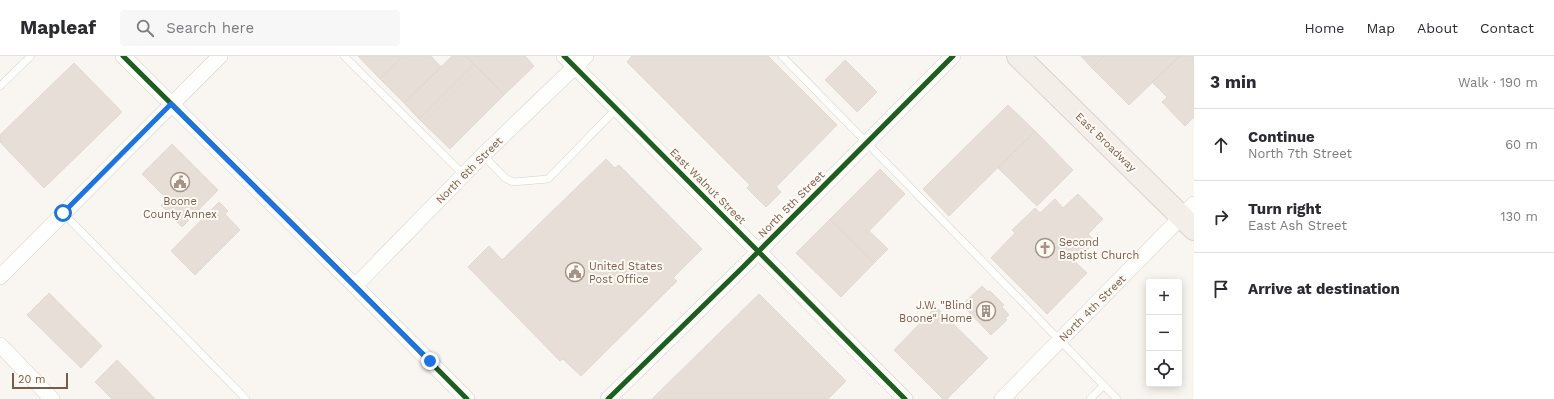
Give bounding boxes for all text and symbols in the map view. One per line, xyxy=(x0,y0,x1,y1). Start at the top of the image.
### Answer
search box xyxy=(120,10,400,46)
text: Mapleaf xyxy=(20,16,96,39)
icon: search xyxy=(134,17,156,39)
text: Search here xyxy=(166,19,254,37)
text: Home xyxy=(1304,20,1344,36)
text: Map xyxy=(1366,20,1395,36)
text: About xyxy=(1417,20,1458,36)
text: Contact xyxy=(1480,20,1534,36)
text: 3 min xyxy=(1210,72,1256,92)
text: Walk · 190 m xyxy=(1458,75,1538,90)
street label: East Broadway xyxy=(1073,110,1139,175)
text: Continue xyxy=(1248,128,1315,146)
street label: North 6th Street xyxy=(433,134,506,206)
icon: ahead xyxy=(1210,134,1232,156)
text: 60 m xyxy=(1505,137,1538,152)
street label: East Walnut Street xyxy=(667,146,749,227)
text: North 7th Street xyxy=(1248,146,1352,161)
street label: North 5th Street xyxy=(755,168,828,240)
public building icon: Boone County Annex xyxy=(169,171,191,193)
place label: Boone County Annex xyxy=(143,195,217,221)
text: Turn right xyxy=(1248,200,1321,218)
route start xyxy=(54,204,72,222)
icon: right xyxy=(1210,206,1232,228)
text: 130 m xyxy=(1500,209,1538,224)
text: East Ash Street xyxy=(1248,218,1347,233)
place label: Second Baptist Church xyxy=(1059,236,1139,262)
church icon: Second Baptist Church xyxy=(1034,237,1056,259)
place label: United States Post Office xyxy=(589,260,663,286)
public building icon: United States Post Office xyxy=(564,261,586,283)
street label: North 4th Street xyxy=(1056,272,1129,344)
icon: arrive xyxy=(1210,278,1232,300)
map controls xyxy=(1146,279,1182,387)
button: + xyxy=(1146,279,1182,315)
text: Arrive at destination xyxy=(1248,280,1400,298)
place label: J.W. "Blind Boone" Home xyxy=(899,299,972,325)
building icon: J.W. "Blind Boone" Home xyxy=(975,300,997,322)
button: − xyxy=(1146,315,1182,351)
button: locate xyxy=(1146,351,1182,387)
route end xyxy=(421,352,439,370)
scale bar xyxy=(12,371,68,390)
text: 20 m xyxy=(18,373,46,386)

